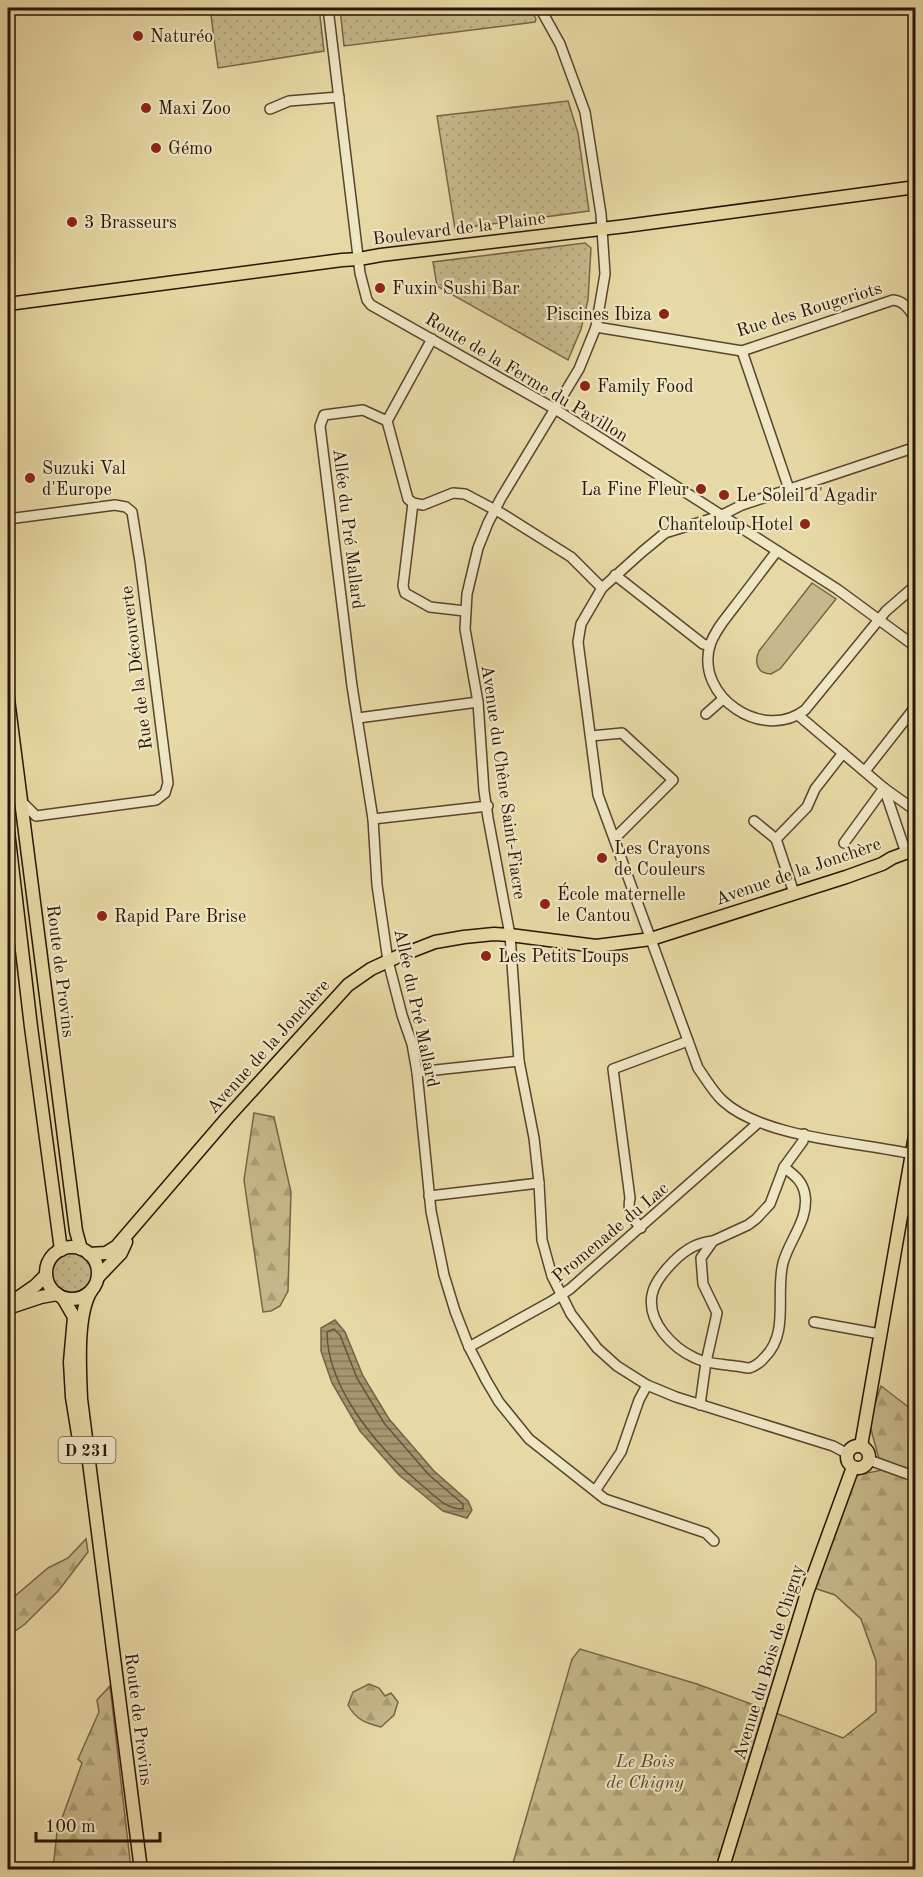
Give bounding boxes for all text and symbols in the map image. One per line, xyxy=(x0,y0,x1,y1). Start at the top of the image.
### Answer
place label: Naturéo xyxy=(150,28,213,46)
marker: Naturéo xyxy=(131,29,145,43)
place label: Maxi Zoo xyxy=(158,100,231,118)
marker: Maxi Zoo xyxy=(139,101,153,115)
place label: Gémo xyxy=(168,140,213,158)
marker: Gémo xyxy=(149,141,163,155)
street label: Boulevard de la Plaine xyxy=(372,209,547,249)
place label: 3 Brasseurs xyxy=(84,214,177,232)
marker: 3 Brasseurs xyxy=(65,215,79,229)
street label: Rue des Rougeriots xyxy=(734,279,884,341)
place label: Fuxin Sushi Bar xyxy=(392,280,520,298)
marker: Fuxin Sushi Bar xyxy=(373,281,387,295)
place label: Piscines Ibiza xyxy=(546,306,652,324)
marker: Piscines Ibiza xyxy=(657,307,671,321)
street label: Route de la Ferme du Pavillon xyxy=(422,310,631,446)
place label: Family Food xyxy=(597,378,694,396)
marker: Family Food xyxy=(578,379,592,393)
street label: Allée du Pré Mallard xyxy=(329,448,367,610)
place label: Suzuki Val d'Europe xyxy=(42,460,126,499)
marker: Suzuki Val d'Europe xyxy=(23,471,37,485)
place label: La Fine Fleur xyxy=(581,481,690,499)
marker: La Fine Fleur xyxy=(694,482,708,496)
place label: Le Soleil d'Agadir xyxy=(736,487,878,505)
marker: Le Soleil d'Agadir xyxy=(717,488,731,502)
place label: Chanteloup Hotel xyxy=(658,516,793,534)
marker: Chanteloup Hotel xyxy=(798,517,812,531)
street label: Rue de la Découverte xyxy=(118,585,156,751)
street label: Avenue du Chêne Saint-Fiacre xyxy=(478,664,528,900)
street label: Avenue de la Jonchère xyxy=(713,835,883,909)
place label: Les Crayons de Couleurs xyxy=(614,840,711,879)
marker: Les Crayons de Couleurs xyxy=(595,851,609,865)
place label: École maternelle le Cantou xyxy=(557,882,686,925)
marker: École maternelle le Cantou xyxy=(538,897,552,911)
street label: Route de Provins xyxy=(43,904,77,1039)
place label: Rapid Pare Brise xyxy=(114,908,246,926)
marker: Rapid Pare Brise xyxy=(95,909,109,923)
street label: Allée du Pré Mallard xyxy=(390,927,442,1089)
place label: Les Petits Loups xyxy=(498,948,629,966)
marker: Les Petits Loups xyxy=(479,949,493,963)
street label: Avenue de la Jonchère xyxy=(204,976,334,1117)
street label: Promenade du Lac xyxy=(549,1179,672,1286)
road number: D 231 xyxy=(58,1437,116,1463)
street label: Avenue du Bois de Chigny xyxy=(731,1562,807,1762)
street label: Route de Provins xyxy=(121,1652,155,1787)
park label: Le Bois de Chigny xyxy=(606,1753,684,1792)
scale bar xyxy=(36,1805,160,1843)
text: 100 m xyxy=(45,1818,96,1836)

